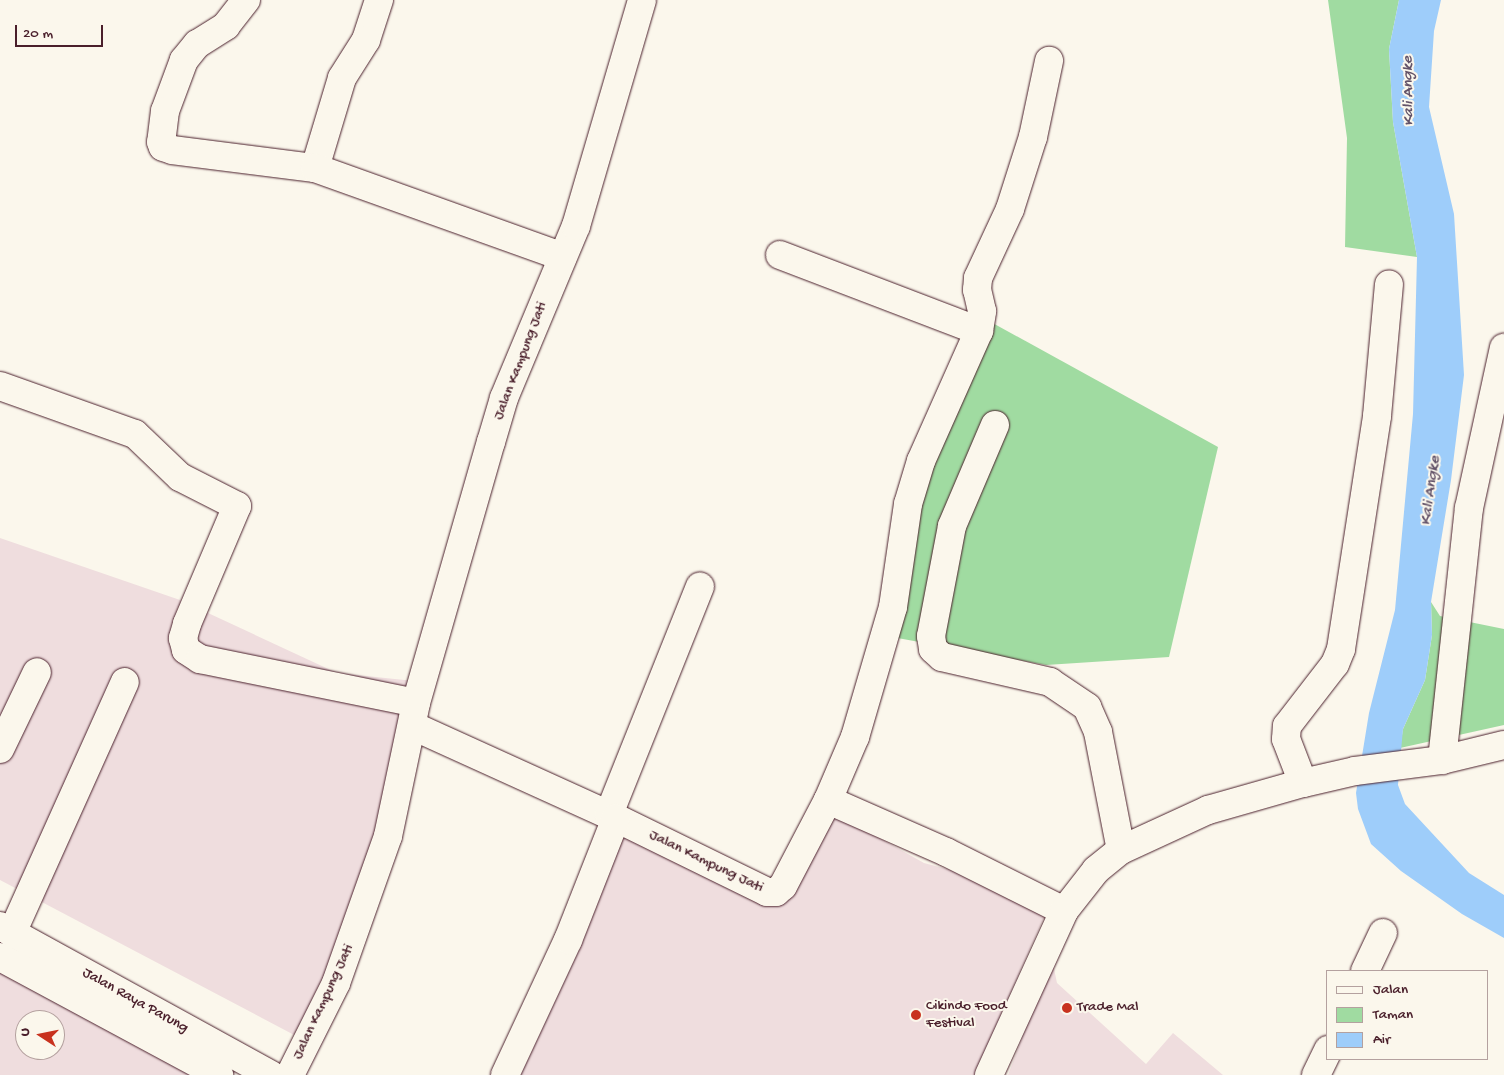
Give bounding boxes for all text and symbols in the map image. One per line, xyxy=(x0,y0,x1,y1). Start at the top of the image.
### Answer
scale bar xyxy=(18,15,105,47)
text: 20 m xyxy=(23,25,53,43)
water label: Kali Angke xyxy=(1400,56,1420,126)
street label: Jalan Kampung Jati xyxy=(490,299,552,423)
water label: Kali Angke xyxy=(1418,455,1446,527)
street label: Jalan Kampung Jati xyxy=(646,826,766,898)
street label: Jalan Kampung Jati xyxy=(289,942,359,1062)
street label: Jalan Raya Parung xyxy=(79,964,191,1038)
legend xyxy=(1326,970,1489,1060)
text: Jalan xyxy=(1373,981,1408,999)
place label: Cikindo Food Festival xyxy=(926,997,1007,1032)
place label: Trade Mal xyxy=(1077,999,1139,1017)
marker: Trade Mal xyxy=(1061,1002,1073,1014)
text: Taman xyxy=(1373,1006,1413,1024)
marker: Cikindo Food Festival xyxy=(910,1009,922,1021)
north arrow xyxy=(15,1010,65,1060)
text: U xyxy=(17,1027,35,1038)
text: Air xyxy=(1373,1031,1390,1049)

